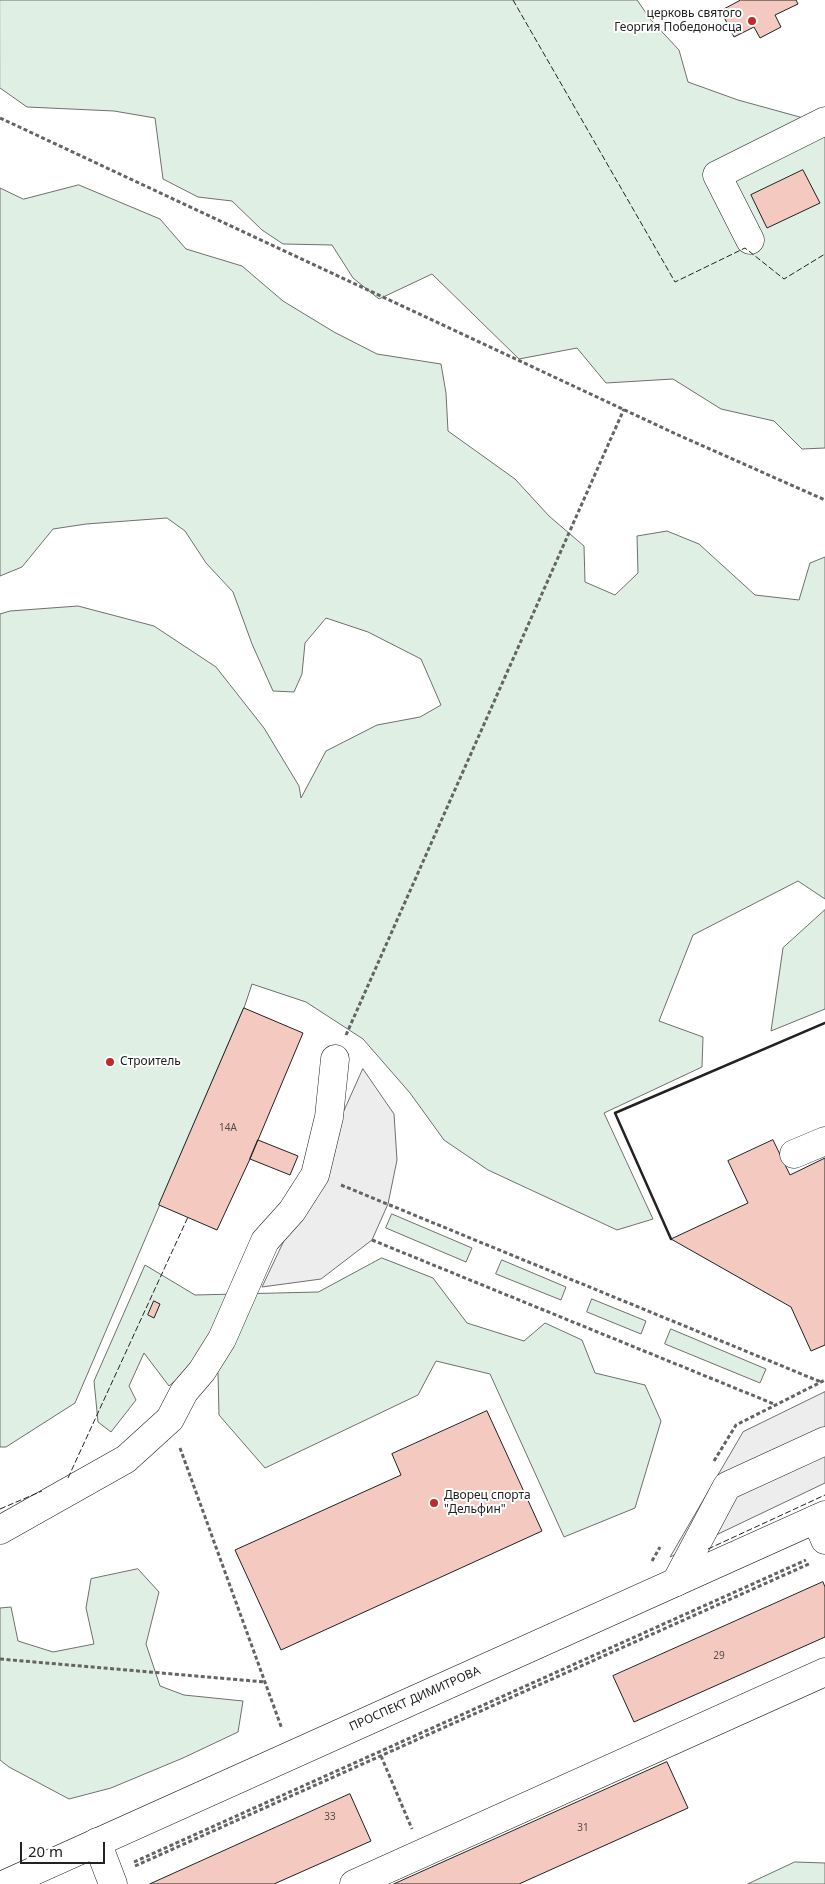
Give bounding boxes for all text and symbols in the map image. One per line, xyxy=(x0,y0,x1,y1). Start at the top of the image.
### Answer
place label: церковь святого Георгия Победоносца xyxy=(614,7,742,35)
marker: церковь святого Георгия Победоносца xyxy=(746,15,758,27)
place label: Строитель xyxy=(120,1055,181,1069)
marker: Строитель xyxy=(104,1056,116,1068)
house number: 14А xyxy=(219,1122,237,1134)
place label: Дворец спорта "Дельфин" xyxy=(444,1489,531,1517)
marker: Дворец спорта "Дельфин" xyxy=(428,1497,440,1509)
house number: 29 xyxy=(713,1650,725,1662)
street label: ПРОСПЕКТ ДИМИТРОВА xyxy=(347,1664,483,1734)
house number: 33 xyxy=(324,1811,336,1823)
house number: 31 xyxy=(577,1822,589,1834)
scale bar xyxy=(22,1832,108,1864)
text: 20 m xyxy=(28,1841,63,1861)

